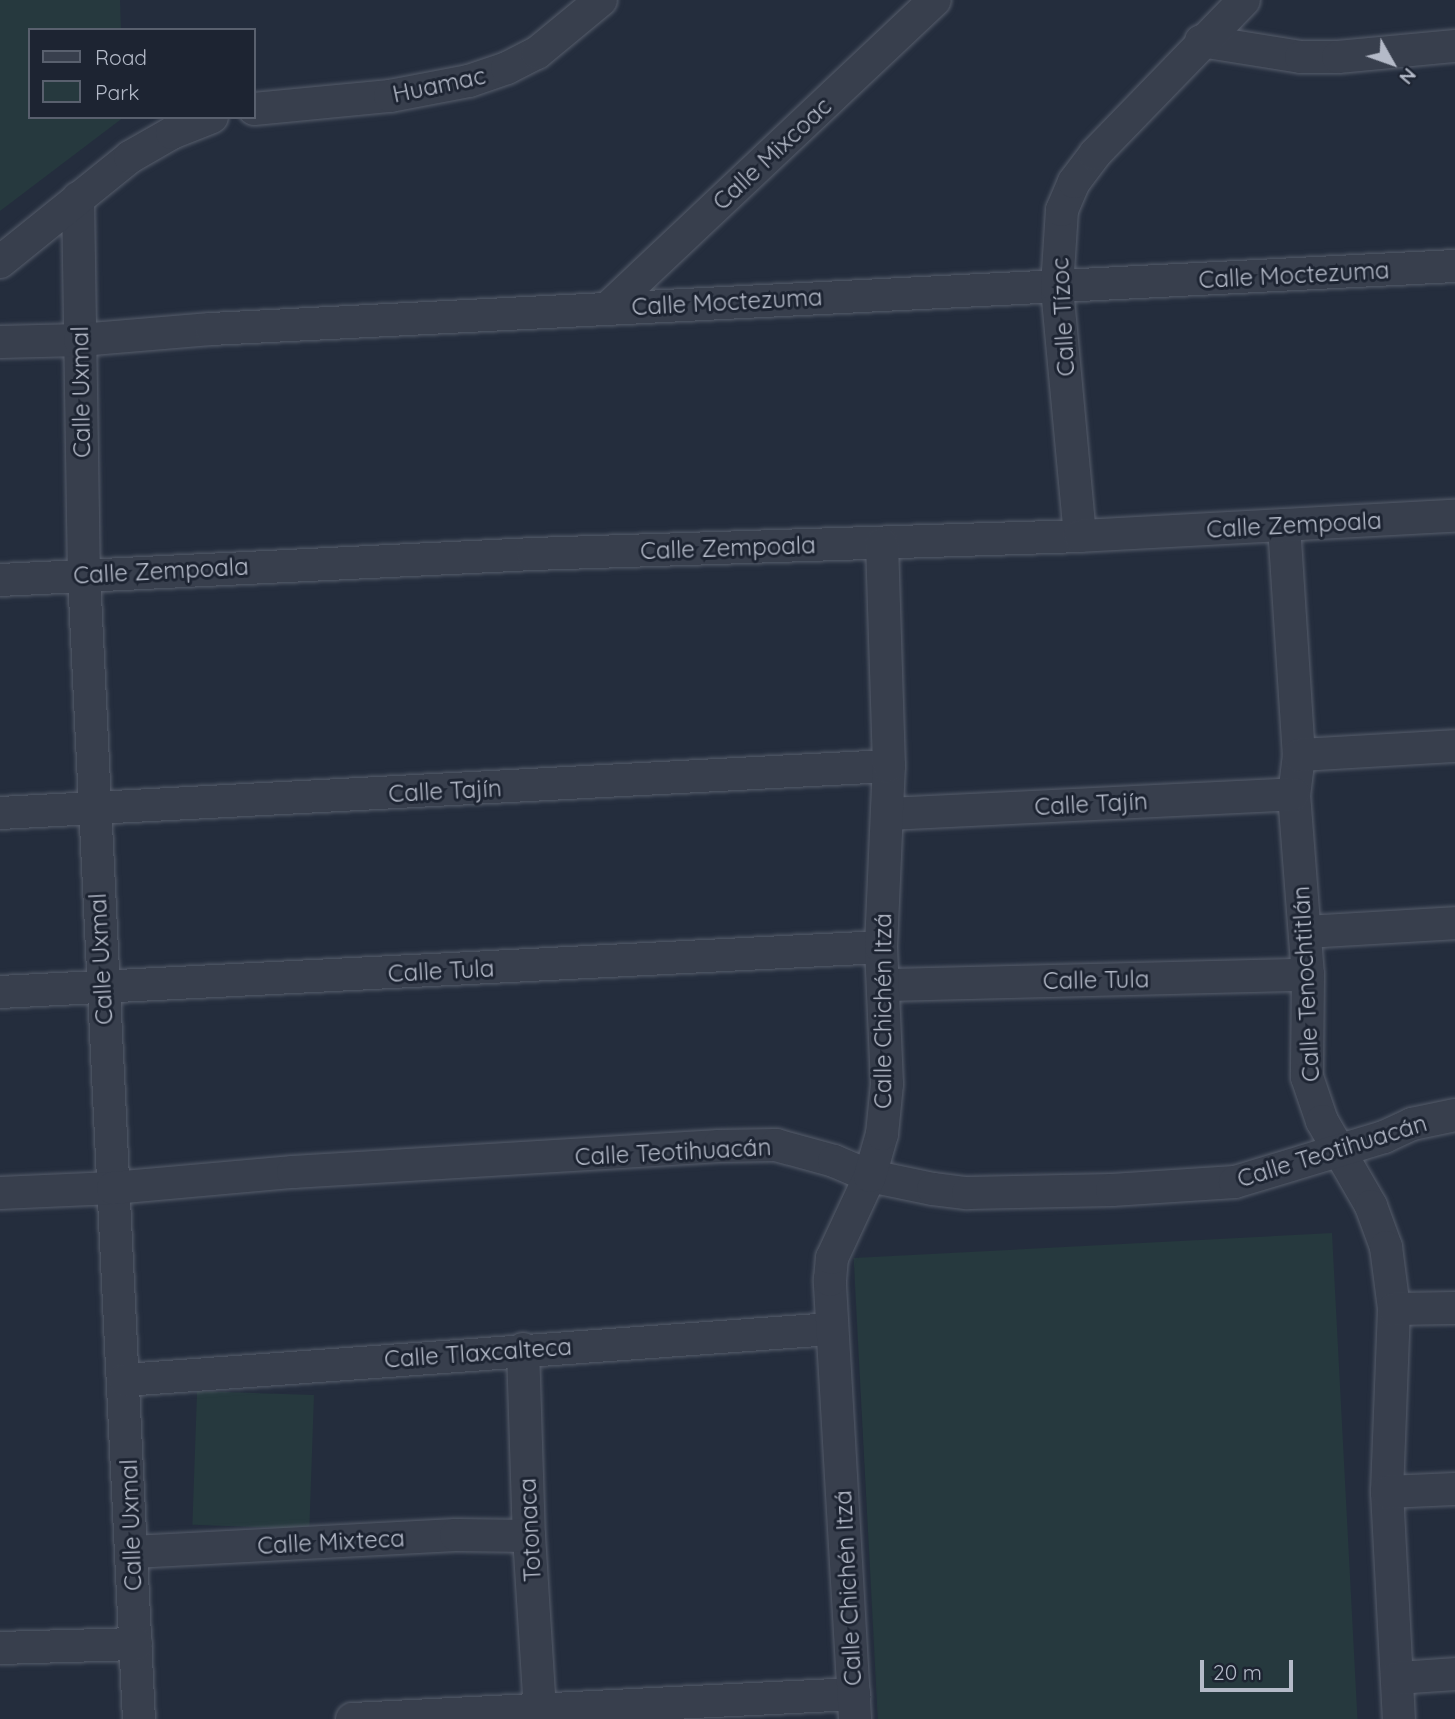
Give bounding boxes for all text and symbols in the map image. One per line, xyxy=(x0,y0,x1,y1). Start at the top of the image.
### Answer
legend xyxy=(28,28,256,119)
north arrow xyxy=(1357,28,1427,98)
text: Road xyxy=(95,44,147,70)
street label: Huamac xyxy=(390,61,488,109)
text: N xyxy=(1394,63,1422,90)
text: Park xyxy=(95,79,139,105)
street label: Calle Mixcoac xyxy=(707,92,837,216)
street label: Calle Moctezuma xyxy=(1198,256,1390,294)
street label: Calle Tízoc xyxy=(1046,257,1080,377)
street label: Calle Moctezuma xyxy=(631,283,823,321)
street label: Calle Uxmal xyxy=(65,326,97,458)
street label: Calle Zempoala xyxy=(1206,506,1382,544)
street label: Calle Zempoala xyxy=(640,531,816,565)
street label: Calle Zempoala xyxy=(73,552,249,590)
street label: Calle Tajín xyxy=(388,774,502,808)
street label: Calle Tajín xyxy=(1034,787,1148,821)
street label: Calle Tenochtitlán xyxy=(1286,885,1326,1083)
street label: Calle Uxmal xyxy=(83,892,119,1026)
street label: Calle Chichén Itzá xyxy=(869,913,897,1109)
street label: Calle Tula xyxy=(387,954,495,988)
street label: Calle Tula xyxy=(1043,965,1149,995)
street label: Calle Teotihuacán xyxy=(1234,1108,1430,1194)
street label: Calle Teotihuacán xyxy=(574,1132,772,1172)
street label: Calle Tlaxcalteca xyxy=(383,1332,573,1374)
street label: Calle Uxmal xyxy=(114,1459,148,1591)
street label: Totonaca xyxy=(513,1477,547,1583)
street label: Calle Chichén Itzá xyxy=(828,1489,868,1687)
street label: Calle Mixteca xyxy=(257,1524,405,1560)
scale bar xyxy=(1203,1646,1296,1690)
text: 20 m xyxy=(1213,1659,1262,1685)

